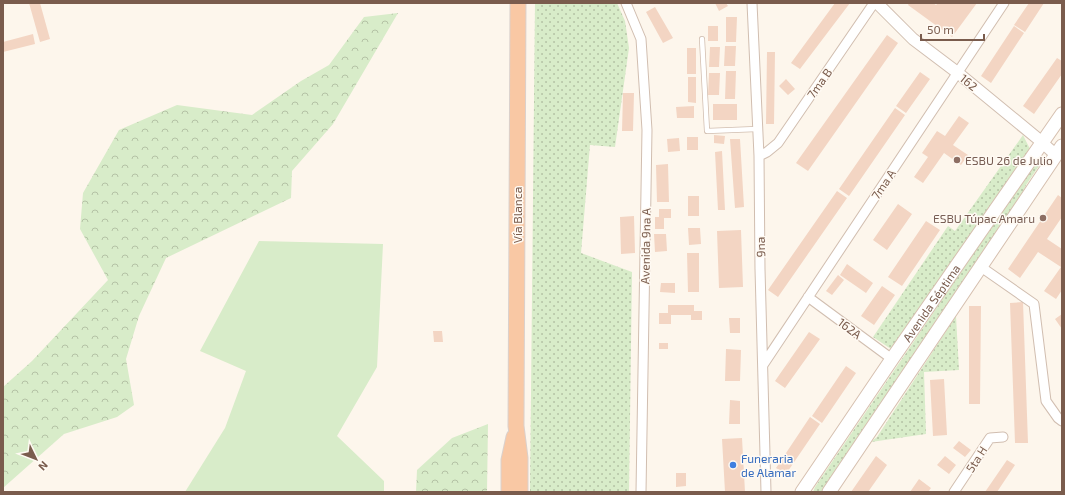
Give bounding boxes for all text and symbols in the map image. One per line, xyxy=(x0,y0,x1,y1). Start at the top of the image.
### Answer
scale bar xyxy=(921,16,984,42)
text: 50 m xyxy=(927,22,954,36)
street label: 7ma B xyxy=(804,65,834,101)
street label: 162 xyxy=(957,71,981,93)
place label: ESBU 26 de Julio xyxy=(965,153,1053,167)
marker: ESBU 26 de Julio xyxy=(952,155,962,165)
street label: 7ma A xyxy=(868,166,898,202)
street label: Vía Blanca xyxy=(510,187,524,243)
street label: Avenida 9na A xyxy=(637,207,653,284)
place label: ESBU Túpac Amaru xyxy=(933,211,1035,225)
marker: ESBU Túpac Amaru xyxy=(1038,213,1048,223)
street label: 9na xyxy=(753,237,767,257)
street label: Avenida Séptima xyxy=(899,261,963,344)
street label: 162A xyxy=(835,315,865,342)
north arrow xyxy=(16,439,56,479)
street label: 5ta H xyxy=(962,443,990,475)
place label: Funeraria de Alamar xyxy=(741,451,796,479)
text: N xyxy=(36,459,51,474)
marker: Funeraria de Alamar xyxy=(728,460,738,470)

